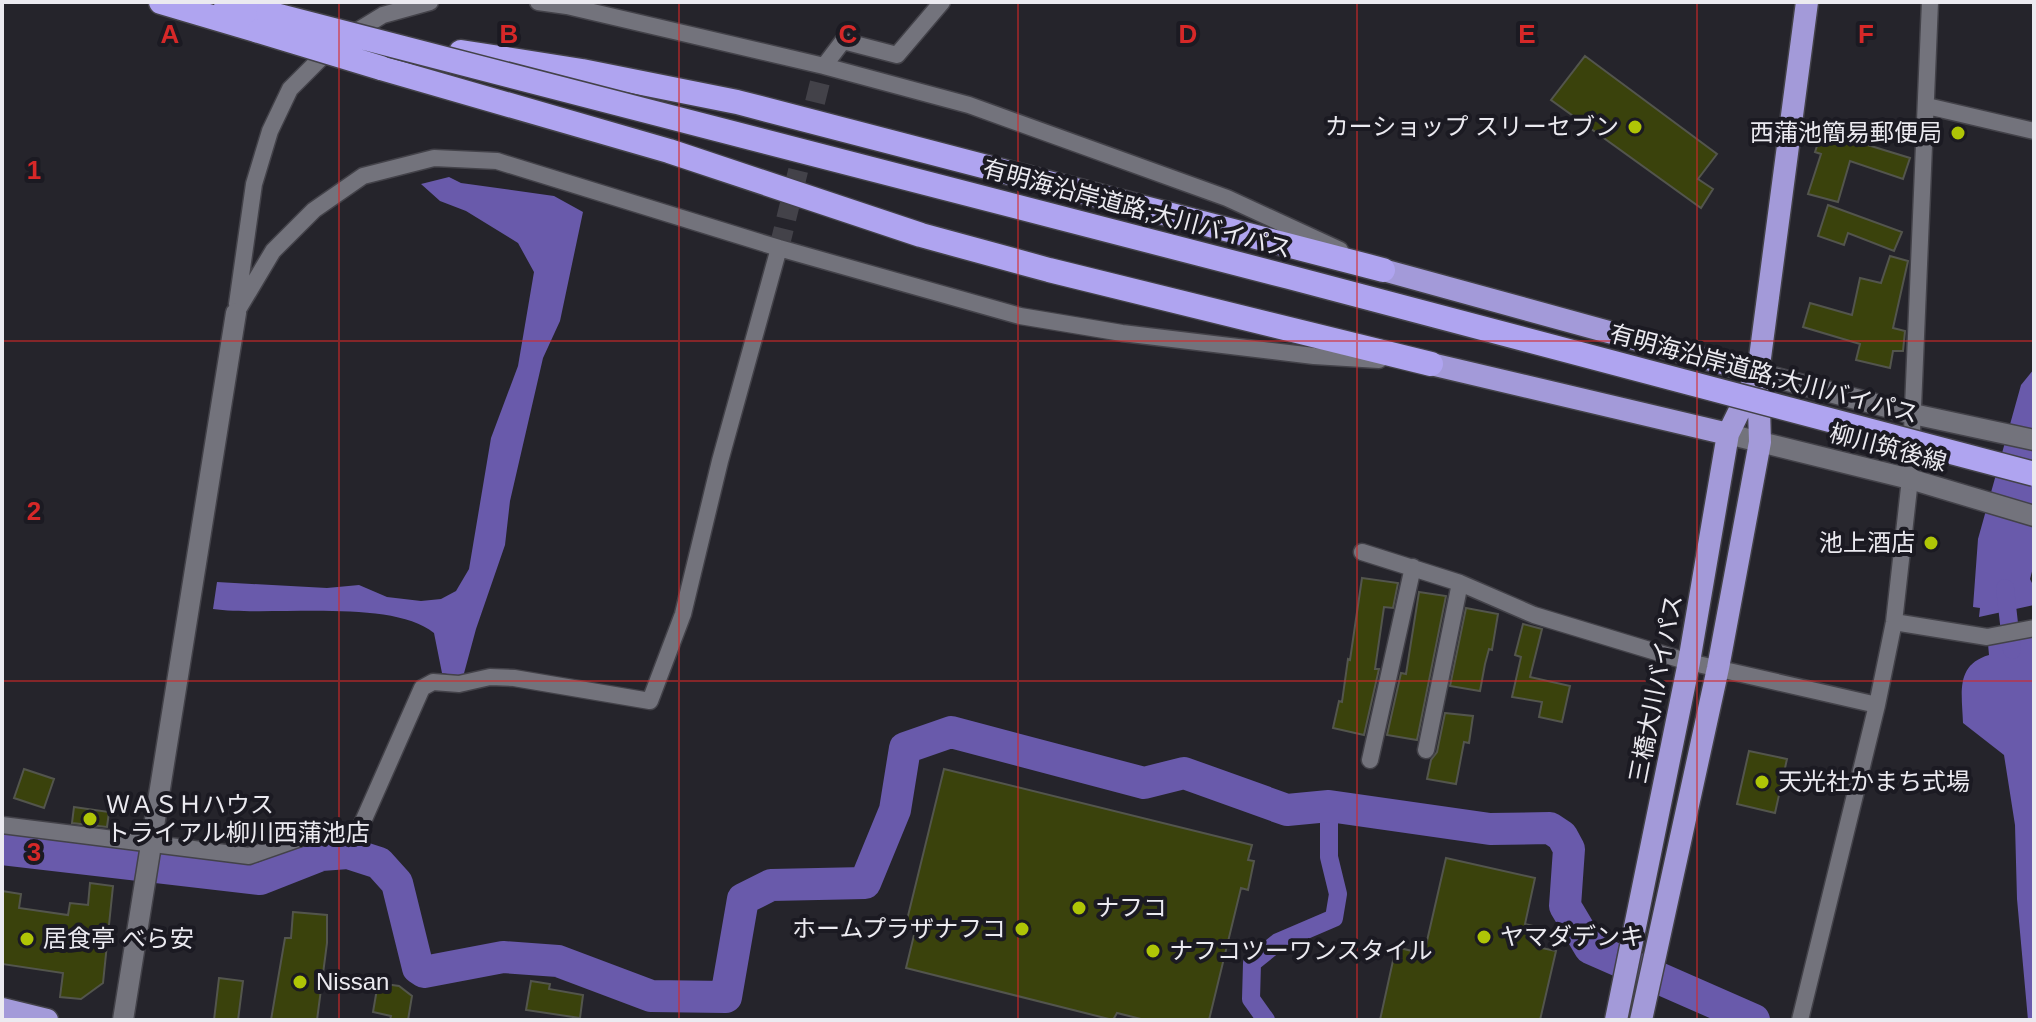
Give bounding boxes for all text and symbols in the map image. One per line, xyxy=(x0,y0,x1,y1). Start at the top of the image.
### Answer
text: A xyxy=(161,19,180,49)
text: B xyxy=(500,19,518,49)
text: C xyxy=(839,19,858,49)
text: D xyxy=(1179,19,1197,49)
text: E xyxy=(1518,19,1536,49)
text: F xyxy=(1858,19,1874,49)
place label: カーショップ スリーセブン xyxy=(1325,113,1619,140)
marker: カーショップ スリーセブン xyxy=(1626,118,1644,136)
place label: 西蒲池簡易郵便局 xyxy=(1750,119,1942,146)
marker: 西蒲池簡易郵便局 xyxy=(1949,124,1967,142)
street label: 有明海沿岸道路;大川バイパス xyxy=(980,154,1294,263)
text: 1 xyxy=(27,155,41,185)
street label: 有明海沿岸道路;大川バイパス xyxy=(1607,319,1921,428)
street label: 柳川筑後線 xyxy=(1827,419,1950,476)
text: 2 xyxy=(27,496,41,526)
place label: 池上酒店 xyxy=(1819,529,1915,556)
marker: 池上酒店 xyxy=(1922,534,1940,552)
street label: 三橋大川バイパス xyxy=(1624,592,1687,785)
place label: 天光社かまち式場 xyxy=(1778,768,1970,795)
marker: 天光社かまち式場 xyxy=(1753,773,1771,791)
place label: ＷＡＳＨハウス トライアル柳川西蒲池店 xyxy=(106,791,370,846)
marker: ＷＡＳＨハウス トライアル柳川西蒲池店 xyxy=(81,810,99,828)
text: 3 xyxy=(27,837,41,867)
place label: ナフコ xyxy=(1095,894,1167,921)
marker: ナフコ xyxy=(1070,899,1088,917)
place label: ホームプラザナフコ xyxy=(792,915,1006,942)
marker: ホームプラザナフコ xyxy=(1013,920,1031,938)
place label: ヤマダデンキ xyxy=(1500,923,1644,950)
place label: 居食亭 べら安 xyxy=(43,925,194,952)
marker: ヤマダデンキ xyxy=(1475,928,1493,946)
marker: 居食亭 べら安 xyxy=(18,930,36,948)
place label: ナフコツーワンスタイル xyxy=(1169,937,1433,964)
marker: ナフコツーワンスタイル xyxy=(1144,942,1162,960)
place label: Nissan xyxy=(316,968,389,995)
marker: Nissan xyxy=(291,973,309,991)

